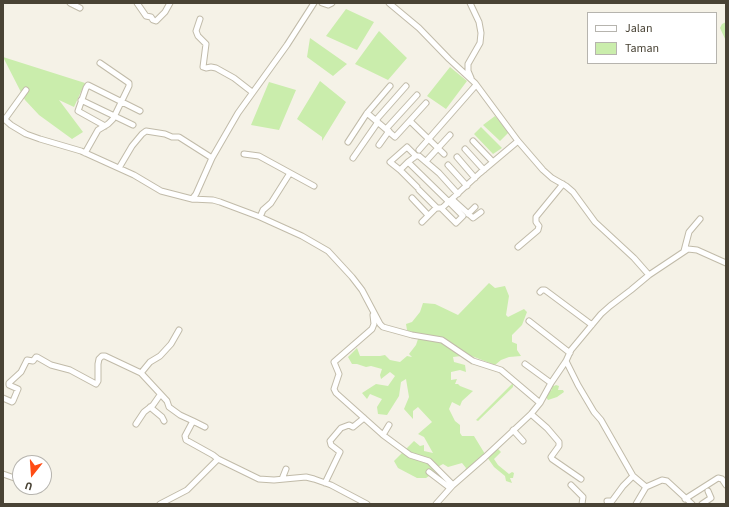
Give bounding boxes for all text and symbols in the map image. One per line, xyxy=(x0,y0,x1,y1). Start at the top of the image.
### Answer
legend xyxy=(587,12,717,64)
text: Jalan xyxy=(625,20,652,37)
text: Taman xyxy=(625,40,659,57)
north arrow xyxy=(12,455,52,495)
text: U xyxy=(23,478,34,494)

